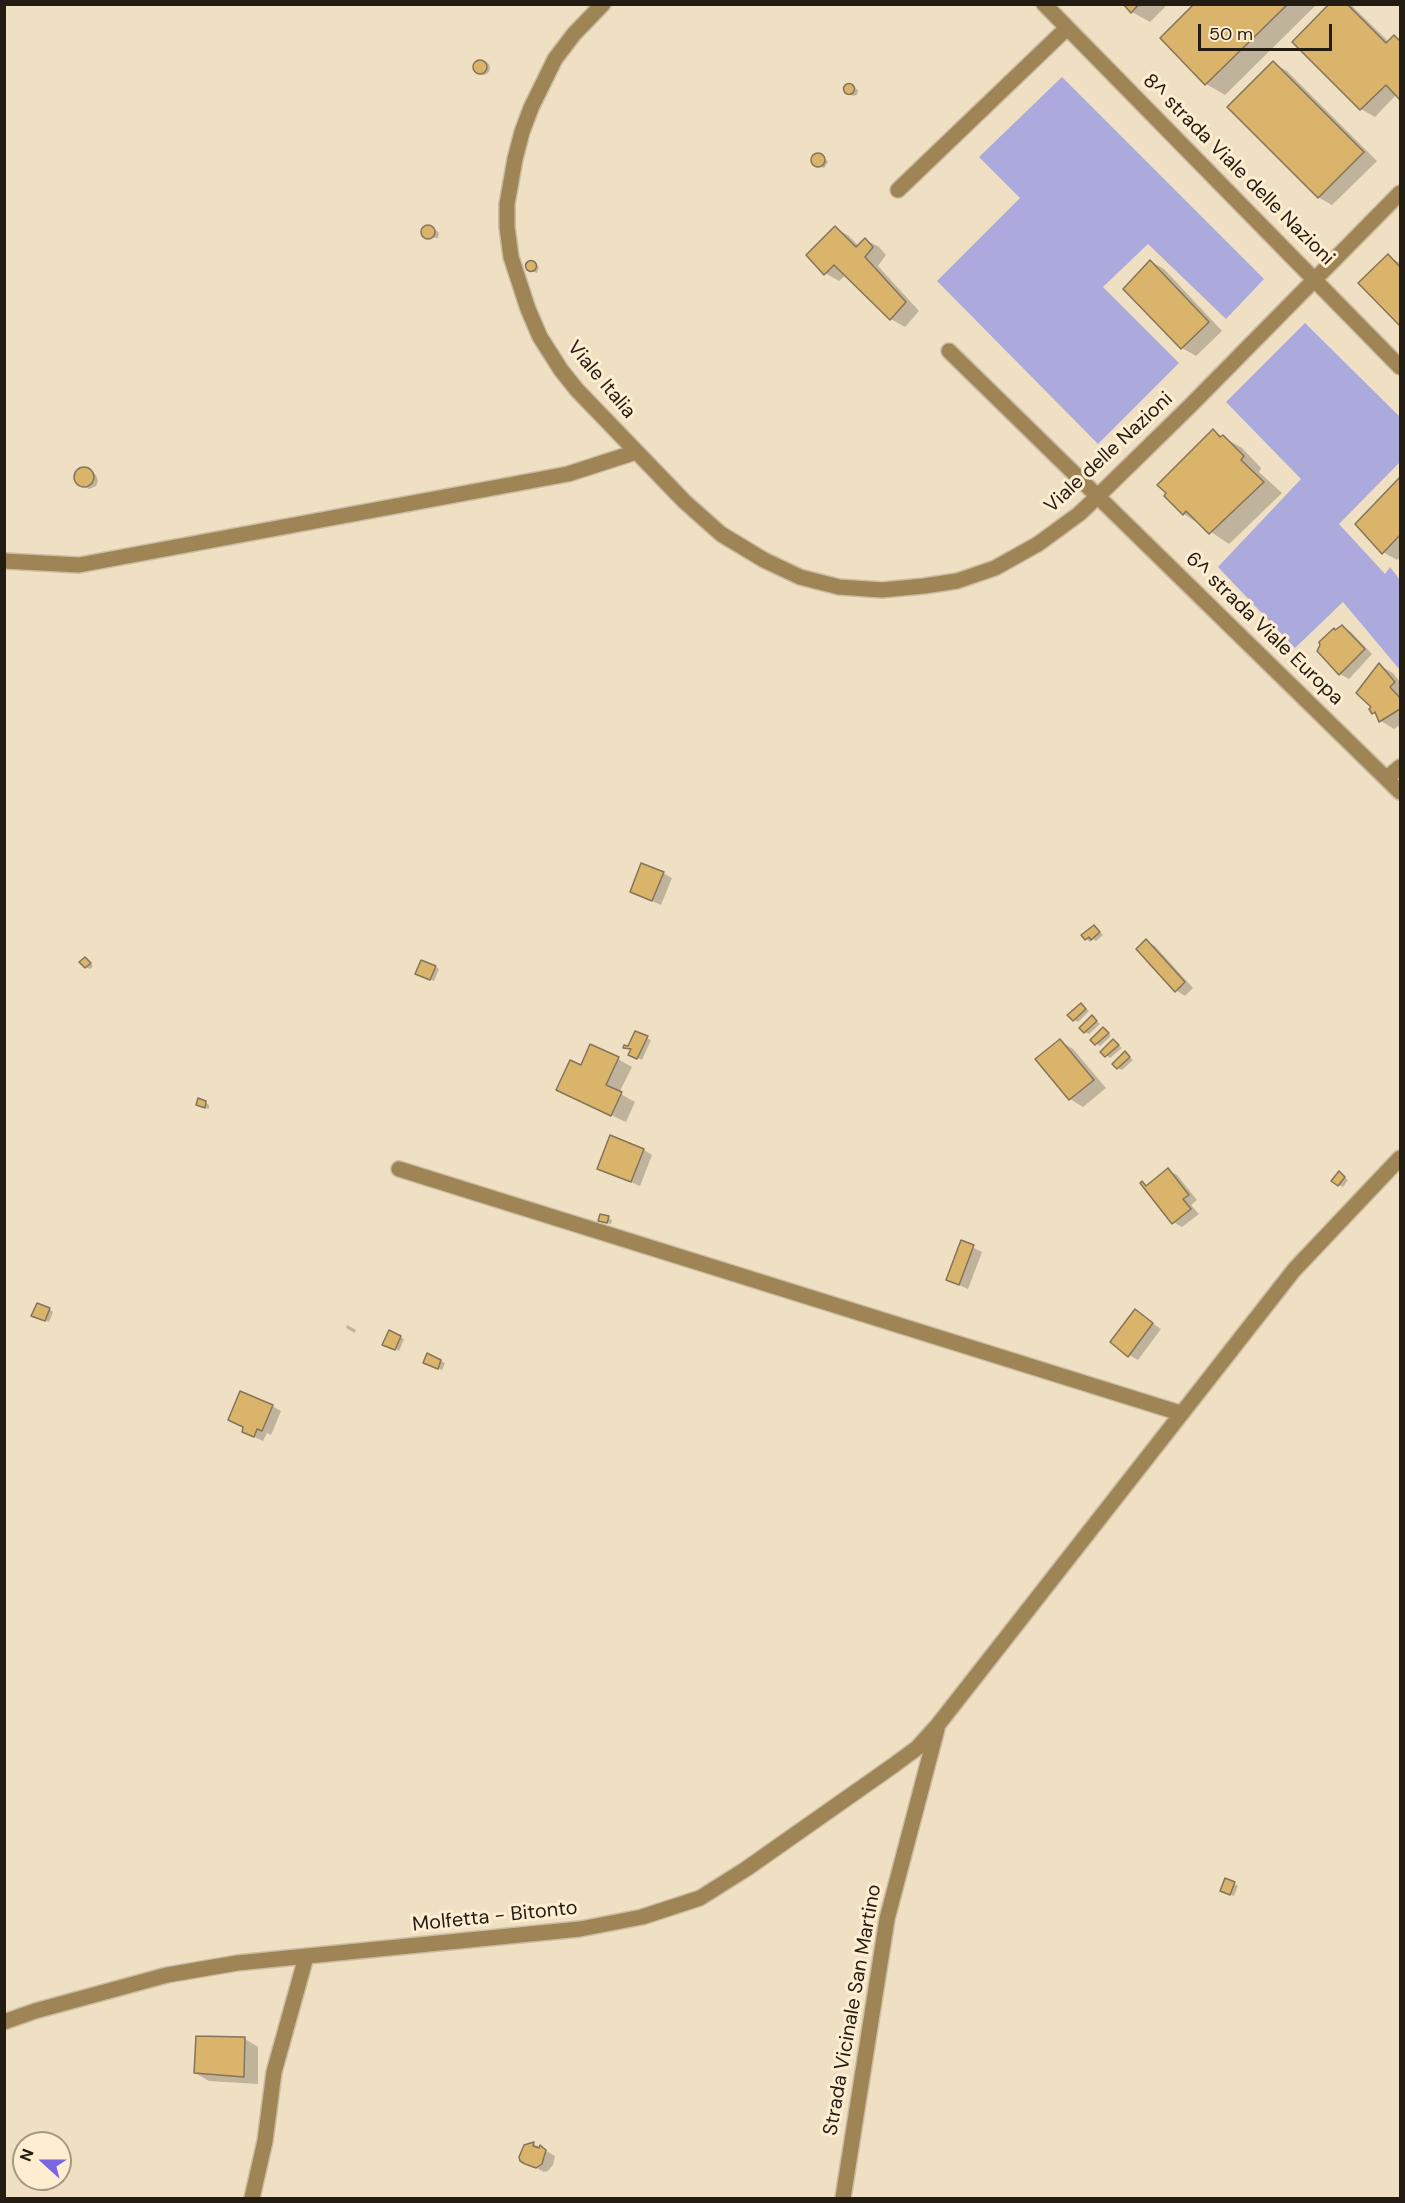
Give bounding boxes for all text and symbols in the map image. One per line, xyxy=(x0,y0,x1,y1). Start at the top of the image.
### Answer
scale bar xyxy=(1201,12,1334,50)
text: 50 m xyxy=(1209,22,1253,46)
street label: 8^ strada Viale delle Nazioni xyxy=(1137,69,1339,271)
street label: Viale Italia xyxy=(562,336,640,424)
street label: Viale delle Nazioni xyxy=(1040,387,1178,519)
street label: 6^ strada Viale Europa xyxy=(1180,547,1348,711)
street label: Strada Vicinale San Martino xyxy=(819,1882,887,2138)
street label: Molfetta - Bitonto xyxy=(411,1896,579,1938)
north arrow xyxy=(12,2131,72,2191)
text: N xyxy=(15,2146,38,2164)

